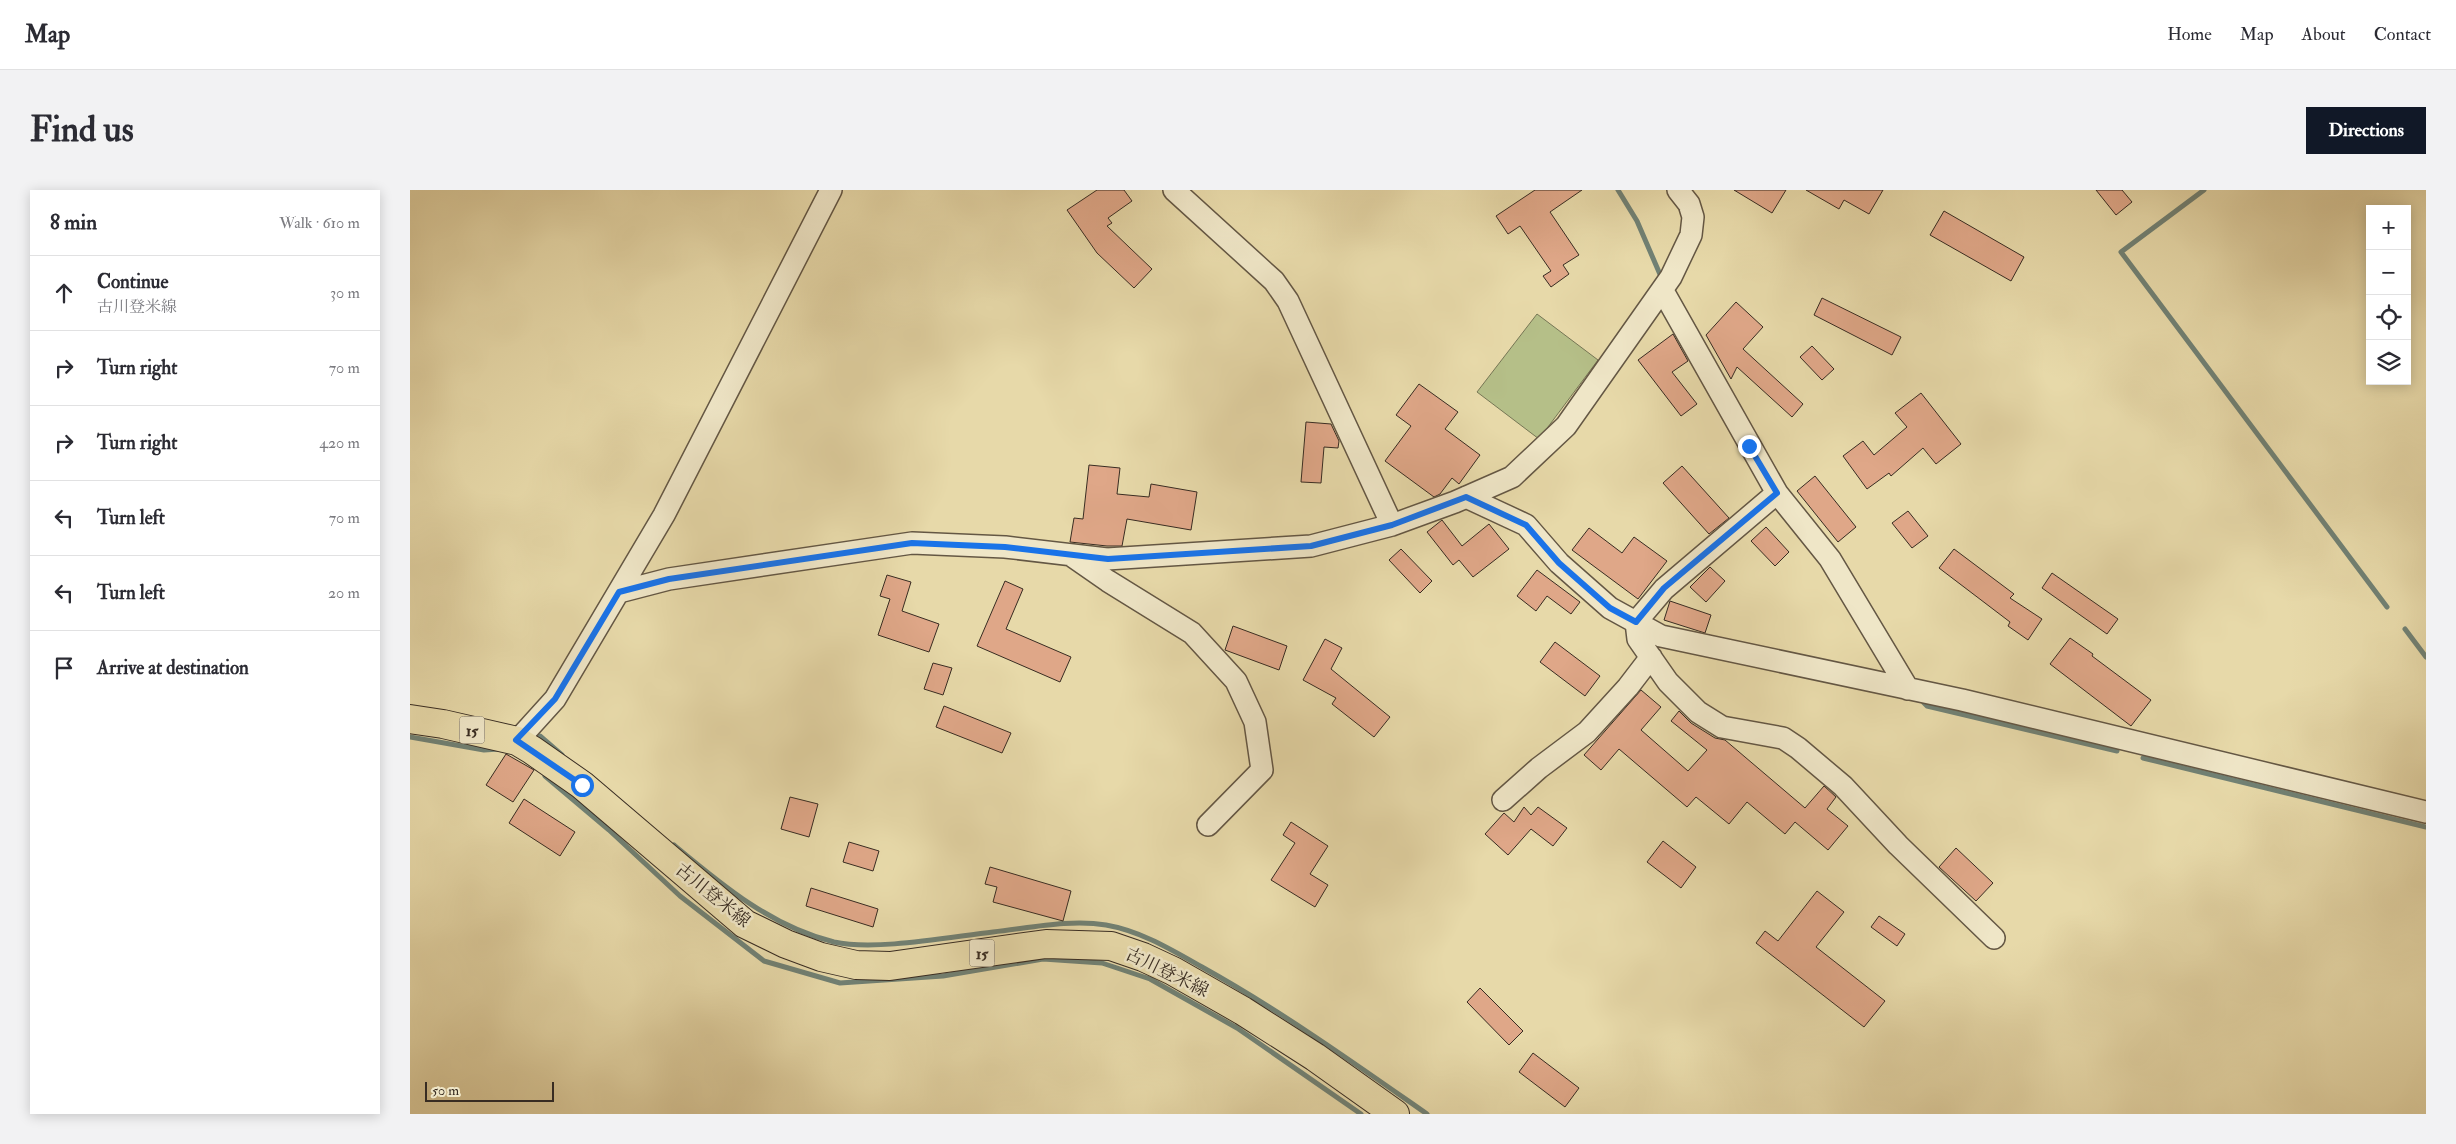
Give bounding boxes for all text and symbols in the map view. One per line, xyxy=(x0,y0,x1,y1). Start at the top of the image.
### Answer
text: Map xyxy=(25,19,70,50)
text: Home xyxy=(2167,23,2212,46)
text: Map xyxy=(2240,23,2274,46)
text: About xyxy=(2302,23,2346,46)
text: Contact xyxy=(2374,23,2431,46)
button: Directions xyxy=(2306,107,2426,154)
text: Find us xyxy=(30,108,134,152)
map controls xyxy=(2366,205,2411,385)
button: + xyxy=(2366,205,2411,250)
text: 8 min xyxy=(50,209,97,236)
text: Walk · 610 m xyxy=(279,213,360,233)
button: − xyxy=(2366,250,2411,295)
text: Continue xyxy=(97,270,168,294)
icon: ahead xyxy=(50,279,78,307)
text: 30 m xyxy=(330,283,360,303)
button: locate xyxy=(2366,295,2411,340)
text: 古川登米線 xyxy=(97,297,177,317)
button: layers xyxy=(2366,340,2411,385)
icon: right xyxy=(50,354,78,382)
text: Turn right xyxy=(97,356,177,380)
text: 70 m xyxy=(329,358,360,378)
icon: right xyxy=(50,429,78,457)
text: Turn right xyxy=(97,431,177,455)
text: 420 m xyxy=(319,433,360,453)
route end xyxy=(1738,435,1761,458)
icon: left xyxy=(50,504,78,532)
text: Turn left xyxy=(97,506,165,530)
text: 70 m xyxy=(329,508,360,528)
icon: left xyxy=(50,579,78,607)
text: Turn left xyxy=(97,581,165,605)
text: 20 m xyxy=(328,583,360,603)
icon: arrive xyxy=(50,654,78,682)
text: Arrive at destination xyxy=(97,656,249,680)
road number: 15 xyxy=(460,716,484,744)
route start xyxy=(571,774,594,797)
street label: 古川登米線 xyxy=(670,858,755,933)
road number: 15 xyxy=(970,940,994,966)
street label: 古川登米線 xyxy=(1121,942,1212,1003)
scale bar xyxy=(425,1079,554,1102)
text: 50 m xyxy=(432,1082,459,1099)

